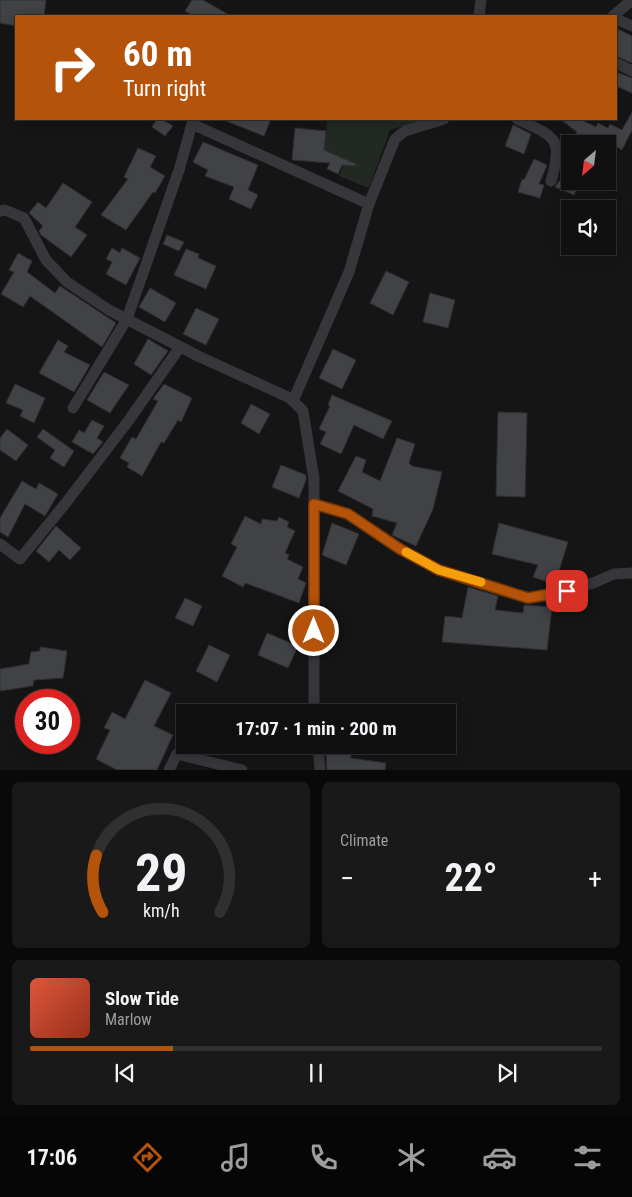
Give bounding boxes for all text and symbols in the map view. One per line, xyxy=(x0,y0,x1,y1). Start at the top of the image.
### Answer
text: 60 m xyxy=(123,34,192,75)
icon: right xyxy=(40,35,105,100)
text: Turn right xyxy=(123,76,206,101)
north arrow xyxy=(561,135,616,190)
map controls xyxy=(561,135,616,255)
button: sound xyxy=(561,200,616,255)
pin xyxy=(546,570,588,612)
icon: arrive xyxy=(553,577,581,605)
position arrow xyxy=(287,604,339,656)
speed limit sign: 30 xyxy=(15,689,80,754)
text: 17:07 · 1 min · 200 m xyxy=(235,717,397,740)
text: Climate xyxy=(340,831,388,850)
text: 29 xyxy=(135,843,187,904)
text: 22° xyxy=(444,856,498,900)
text: − xyxy=(340,862,354,895)
text: + xyxy=(588,862,602,895)
text: km/h xyxy=(143,900,179,921)
text: Slow Tide xyxy=(105,987,179,1010)
text: Marlow xyxy=(105,1010,152,1029)
icon: previous xyxy=(111,1059,139,1087)
icon: pause xyxy=(302,1059,330,1087)
icon: next xyxy=(493,1059,521,1087)
icon: directions xyxy=(130,1140,165,1175)
icon: music xyxy=(218,1140,253,1175)
icon: phone xyxy=(306,1140,341,1175)
icon: climate xyxy=(394,1140,429,1175)
icon: car xyxy=(482,1140,517,1175)
icon: filters xyxy=(570,1140,605,1175)
text: 17:06 xyxy=(27,1145,77,1170)

